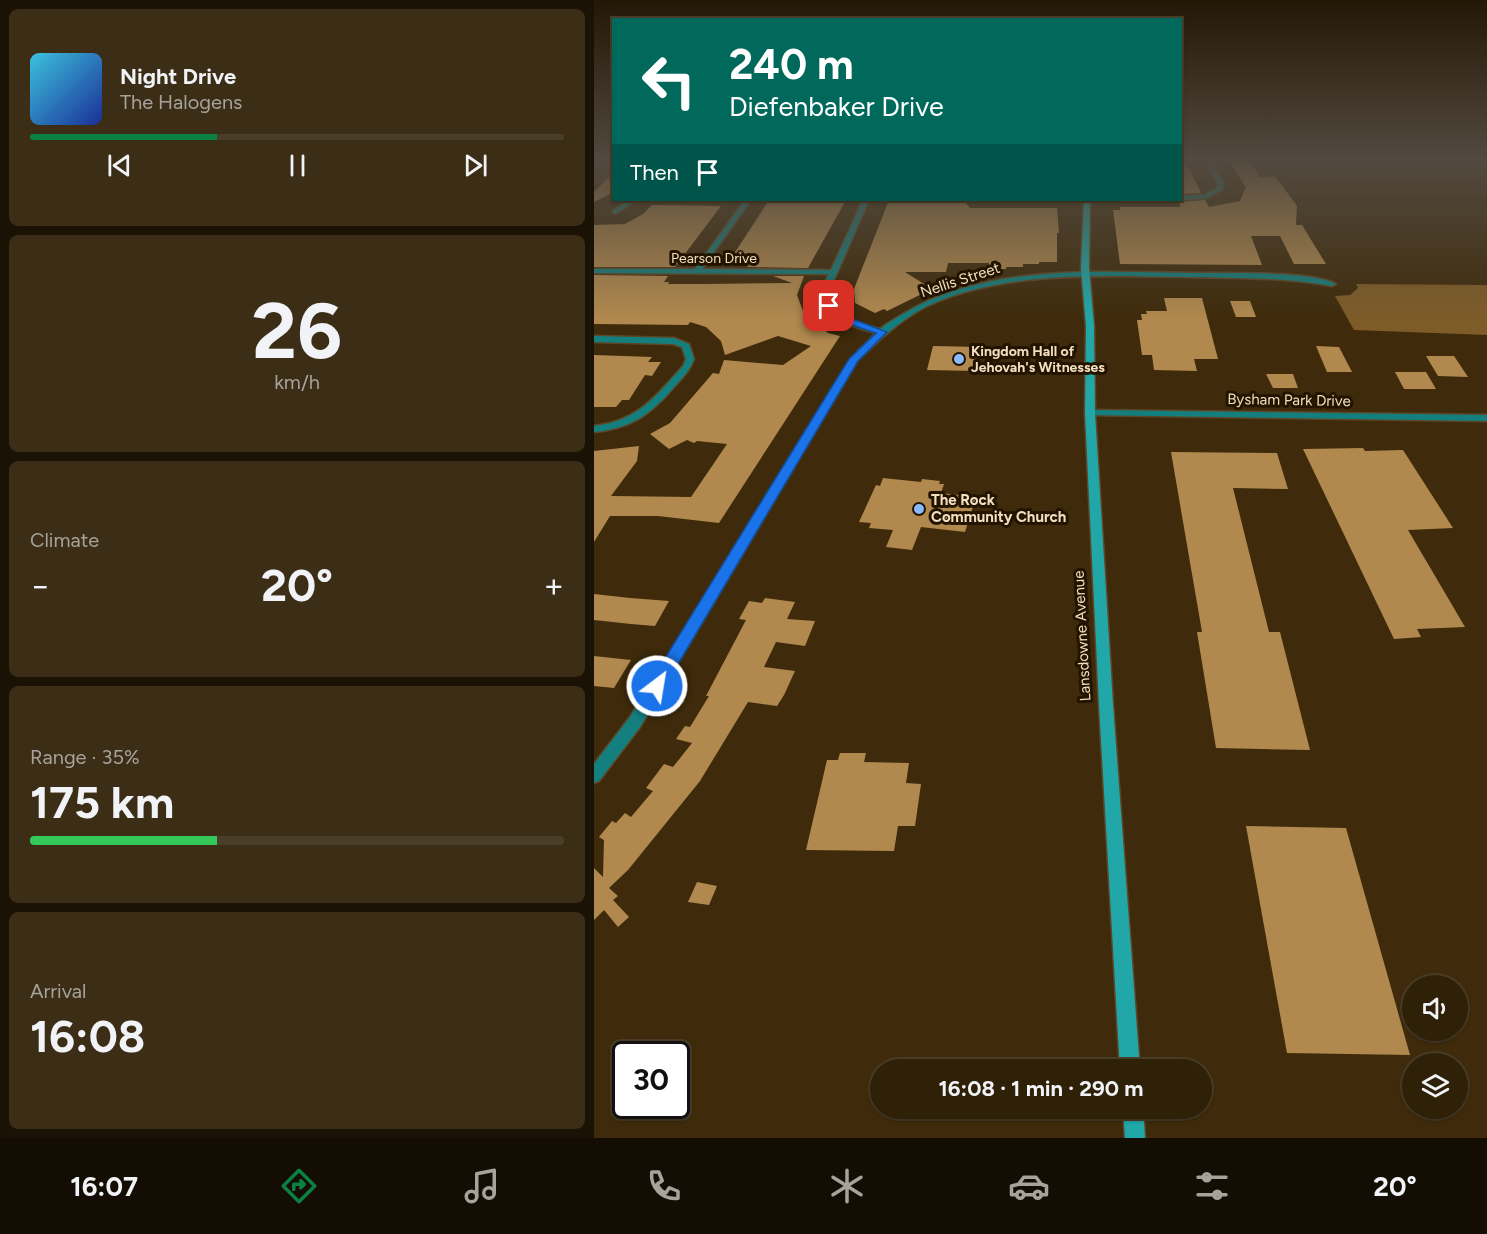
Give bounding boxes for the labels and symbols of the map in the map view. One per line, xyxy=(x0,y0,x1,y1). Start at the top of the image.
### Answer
street label: Pearson Drive xyxy=(671,250,757,267)
street label: Nellis Street xyxy=(918,259,1002,301)
pin xyxy=(803,280,854,331)
place label: Kingdom Hall of Jehovah's Witnesses xyxy=(971,343,1105,376)
marker: Kingdom Hall of Jehovah's Witnesses xyxy=(952,352,966,366)
street label: Bysham Park Drive xyxy=(1227,390,1351,410)
place label: The Rock Community Church xyxy=(931,491,1066,526)
marker: The Rock Community Church xyxy=(912,502,926,516)
street label: Lansdowne Avenue xyxy=(1070,570,1094,702)
position arrow xyxy=(625,654,689,718)
speed limit sign: 30 xyxy=(612,1041,690,1119)

